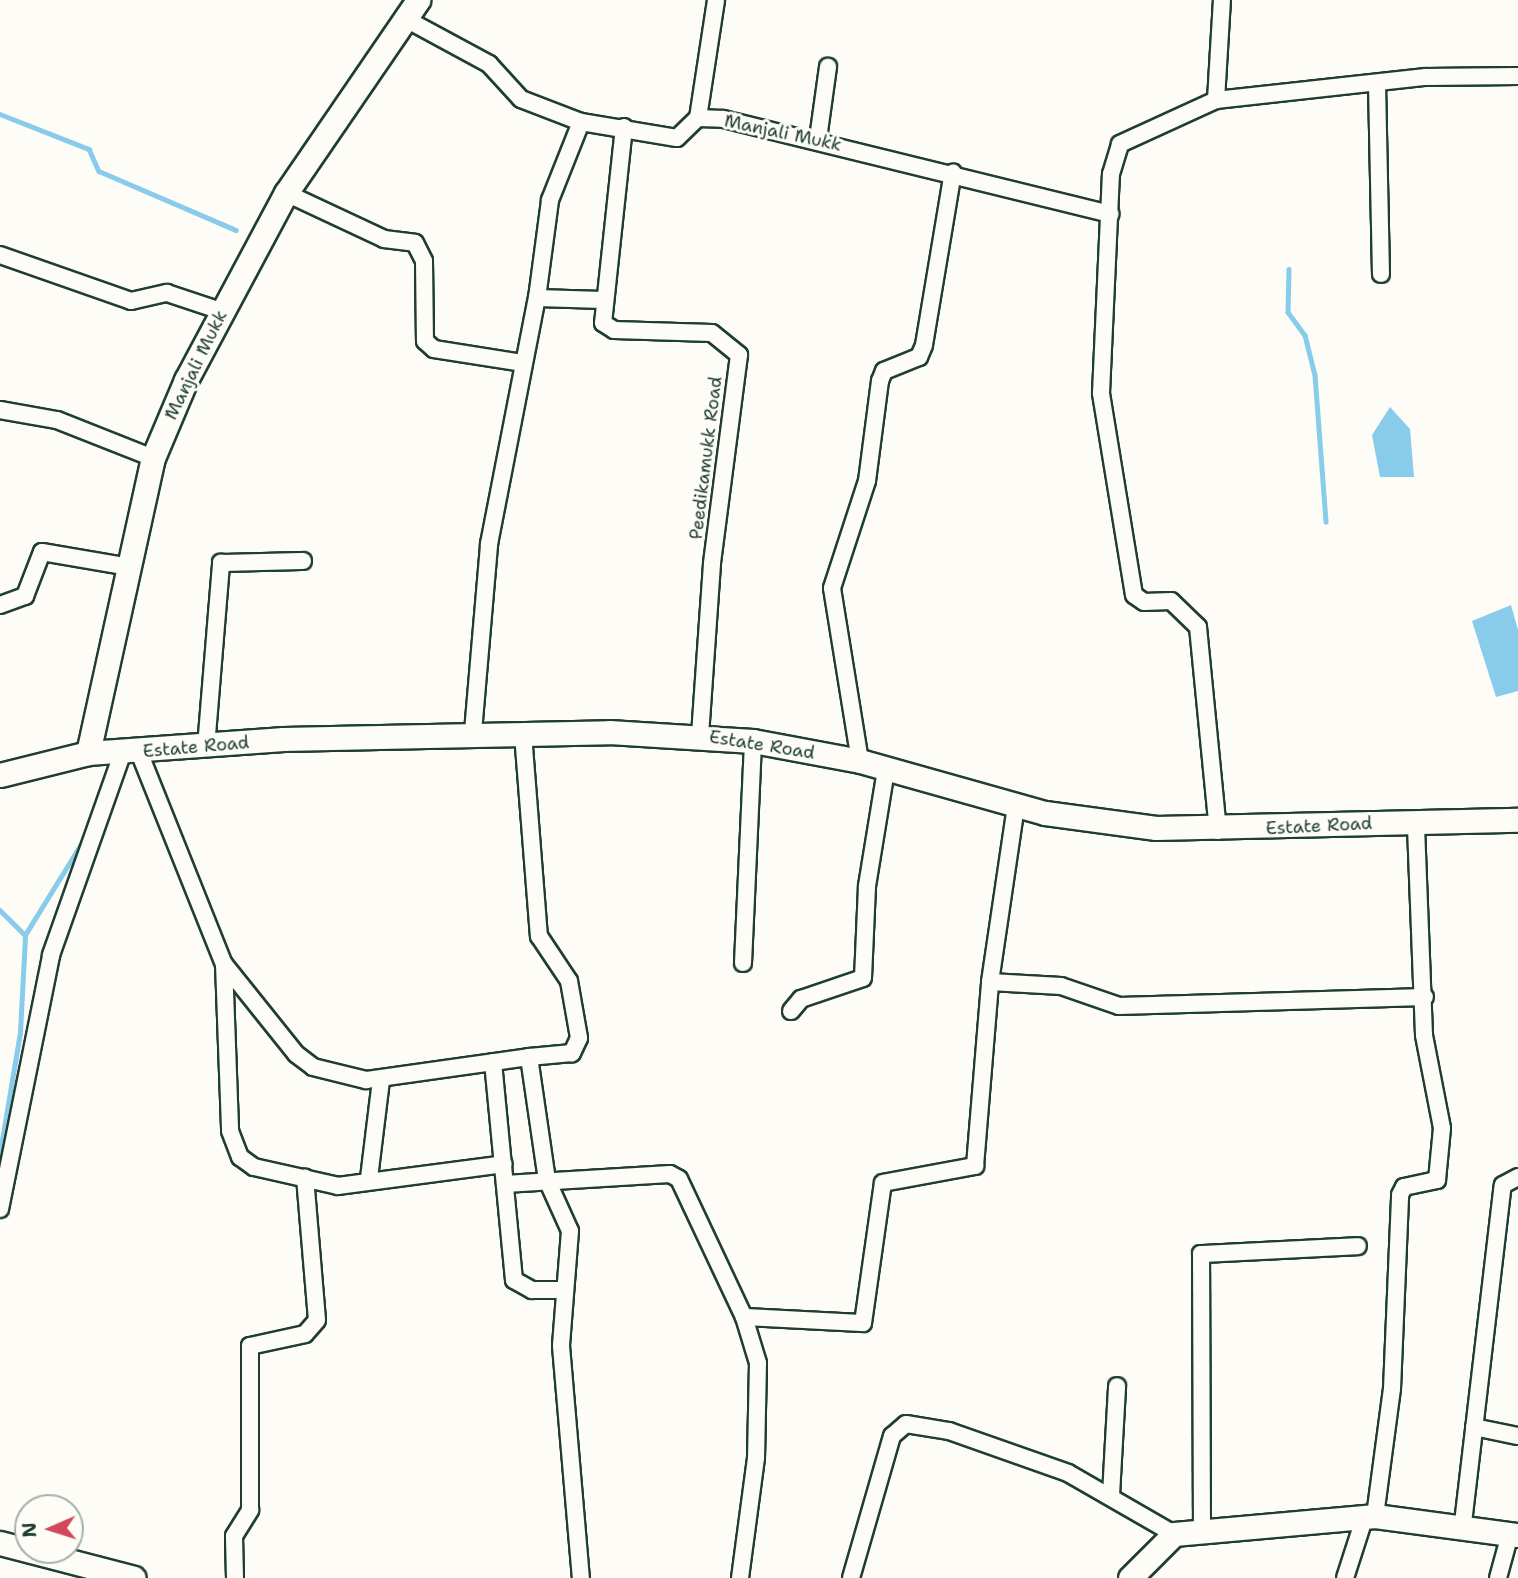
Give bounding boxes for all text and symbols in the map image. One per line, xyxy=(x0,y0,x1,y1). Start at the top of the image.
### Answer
street label: Manjali Mukk xyxy=(722,110,844,156)
street label: Manjali Mukk xyxy=(160,307,232,423)
street label: Peedikamukk Road xyxy=(685,375,727,541)
street label: Estate Road xyxy=(708,726,816,764)
street label: Estate Road xyxy=(142,732,250,762)
street label: Estate Road xyxy=(1265,812,1373,840)
north arrow xyxy=(14,1494,84,1564)
text: N xyxy=(17,1522,42,1538)

